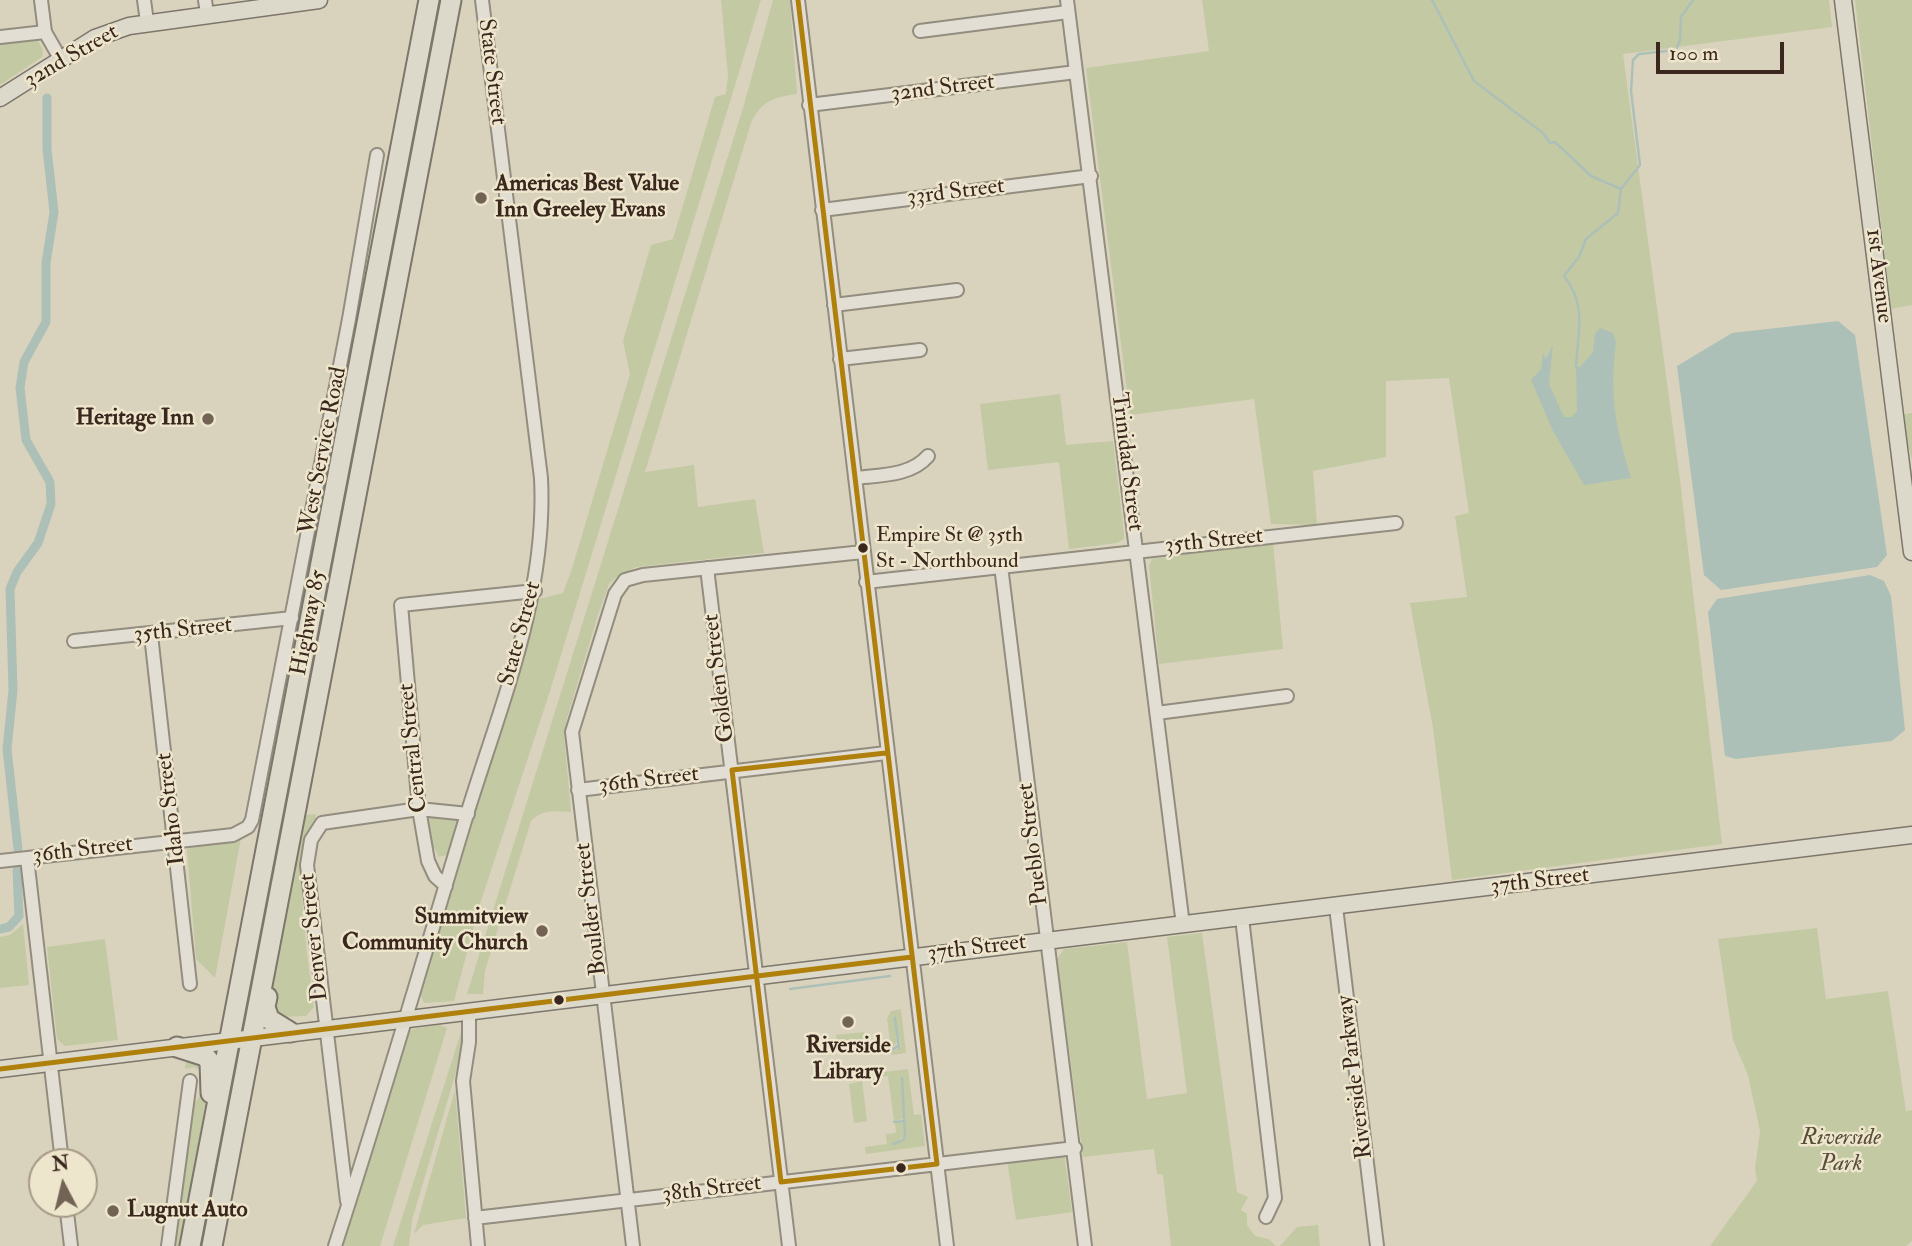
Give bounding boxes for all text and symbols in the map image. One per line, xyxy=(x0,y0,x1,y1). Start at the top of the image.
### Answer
street label: State Street xyxy=(471,17,511,127)
street label: 32nd Street xyxy=(20,19,124,95)
scale bar xyxy=(1660,28,1788,72)
text: 100 m xyxy=(1669,40,1719,67)
street label: 32nd Street xyxy=(890,69,996,109)
place label: Americas Best Value Inn Greeley Evans xyxy=(495,171,679,225)
street label: 33rd Street xyxy=(906,173,1006,213)
marker: Americas Best Value Inn Greeley Evans xyxy=(473,190,489,206)
street label: 1st Avenue xyxy=(1859,227,1897,325)
street label: West Service Road xyxy=(294,365,354,537)
street label: Trinidad Street xyxy=(1104,391,1148,533)
place label: Heritage Inn xyxy=(76,405,194,433)
marker: Heritage Inn xyxy=(200,411,216,427)
place label: Empire St @ 35th St - Northbound xyxy=(876,523,1023,573)
street label: 35th Street xyxy=(1163,523,1265,561)
marker: Empire St @ 35th St - Northbound xyxy=(856,541,870,555)
street label: Highway 85 xyxy=(286,568,334,678)
street label: State Street xyxy=(494,579,548,689)
street label: 35th Street xyxy=(132,612,234,650)
street label: Golden Street xyxy=(698,612,742,744)
street label: Central Street xyxy=(393,682,435,814)
street label: Idaho Street xyxy=(151,751,193,867)
street label: 36th Street xyxy=(598,761,700,801)
street label: Pueblo Street xyxy=(1013,781,1055,907)
street label: 36th Street xyxy=(32,831,134,871)
street label: Boulder Street xyxy=(570,841,614,977)
street label: 37th Street xyxy=(1489,862,1591,902)
street label: Denver Street xyxy=(295,872,335,1002)
place label: Summitview Community Church xyxy=(342,904,528,958)
marker: Summitview Community Church xyxy=(534,923,550,939)
street label: 37th Street xyxy=(926,929,1028,969)
unlabelled marker xyxy=(552,993,566,1007)
street label: Riverside Parkway xyxy=(1332,993,1380,1161)
marker: Riverside Library xyxy=(840,1014,856,1030)
place label: Riverside Library xyxy=(805,1033,891,1087)
park label: Riverside Park xyxy=(1801,1125,1881,1179)
north arrow xyxy=(28,1148,98,1218)
text: N xyxy=(51,1151,71,1177)
unlabelled marker xyxy=(894,1161,908,1175)
street label: 38th Street xyxy=(661,1170,763,1210)
place label: Lugnut Auto xyxy=(127,1197,247,1225)
marker: Lugnut Auto xyxy=(105,1203,121,1219)

